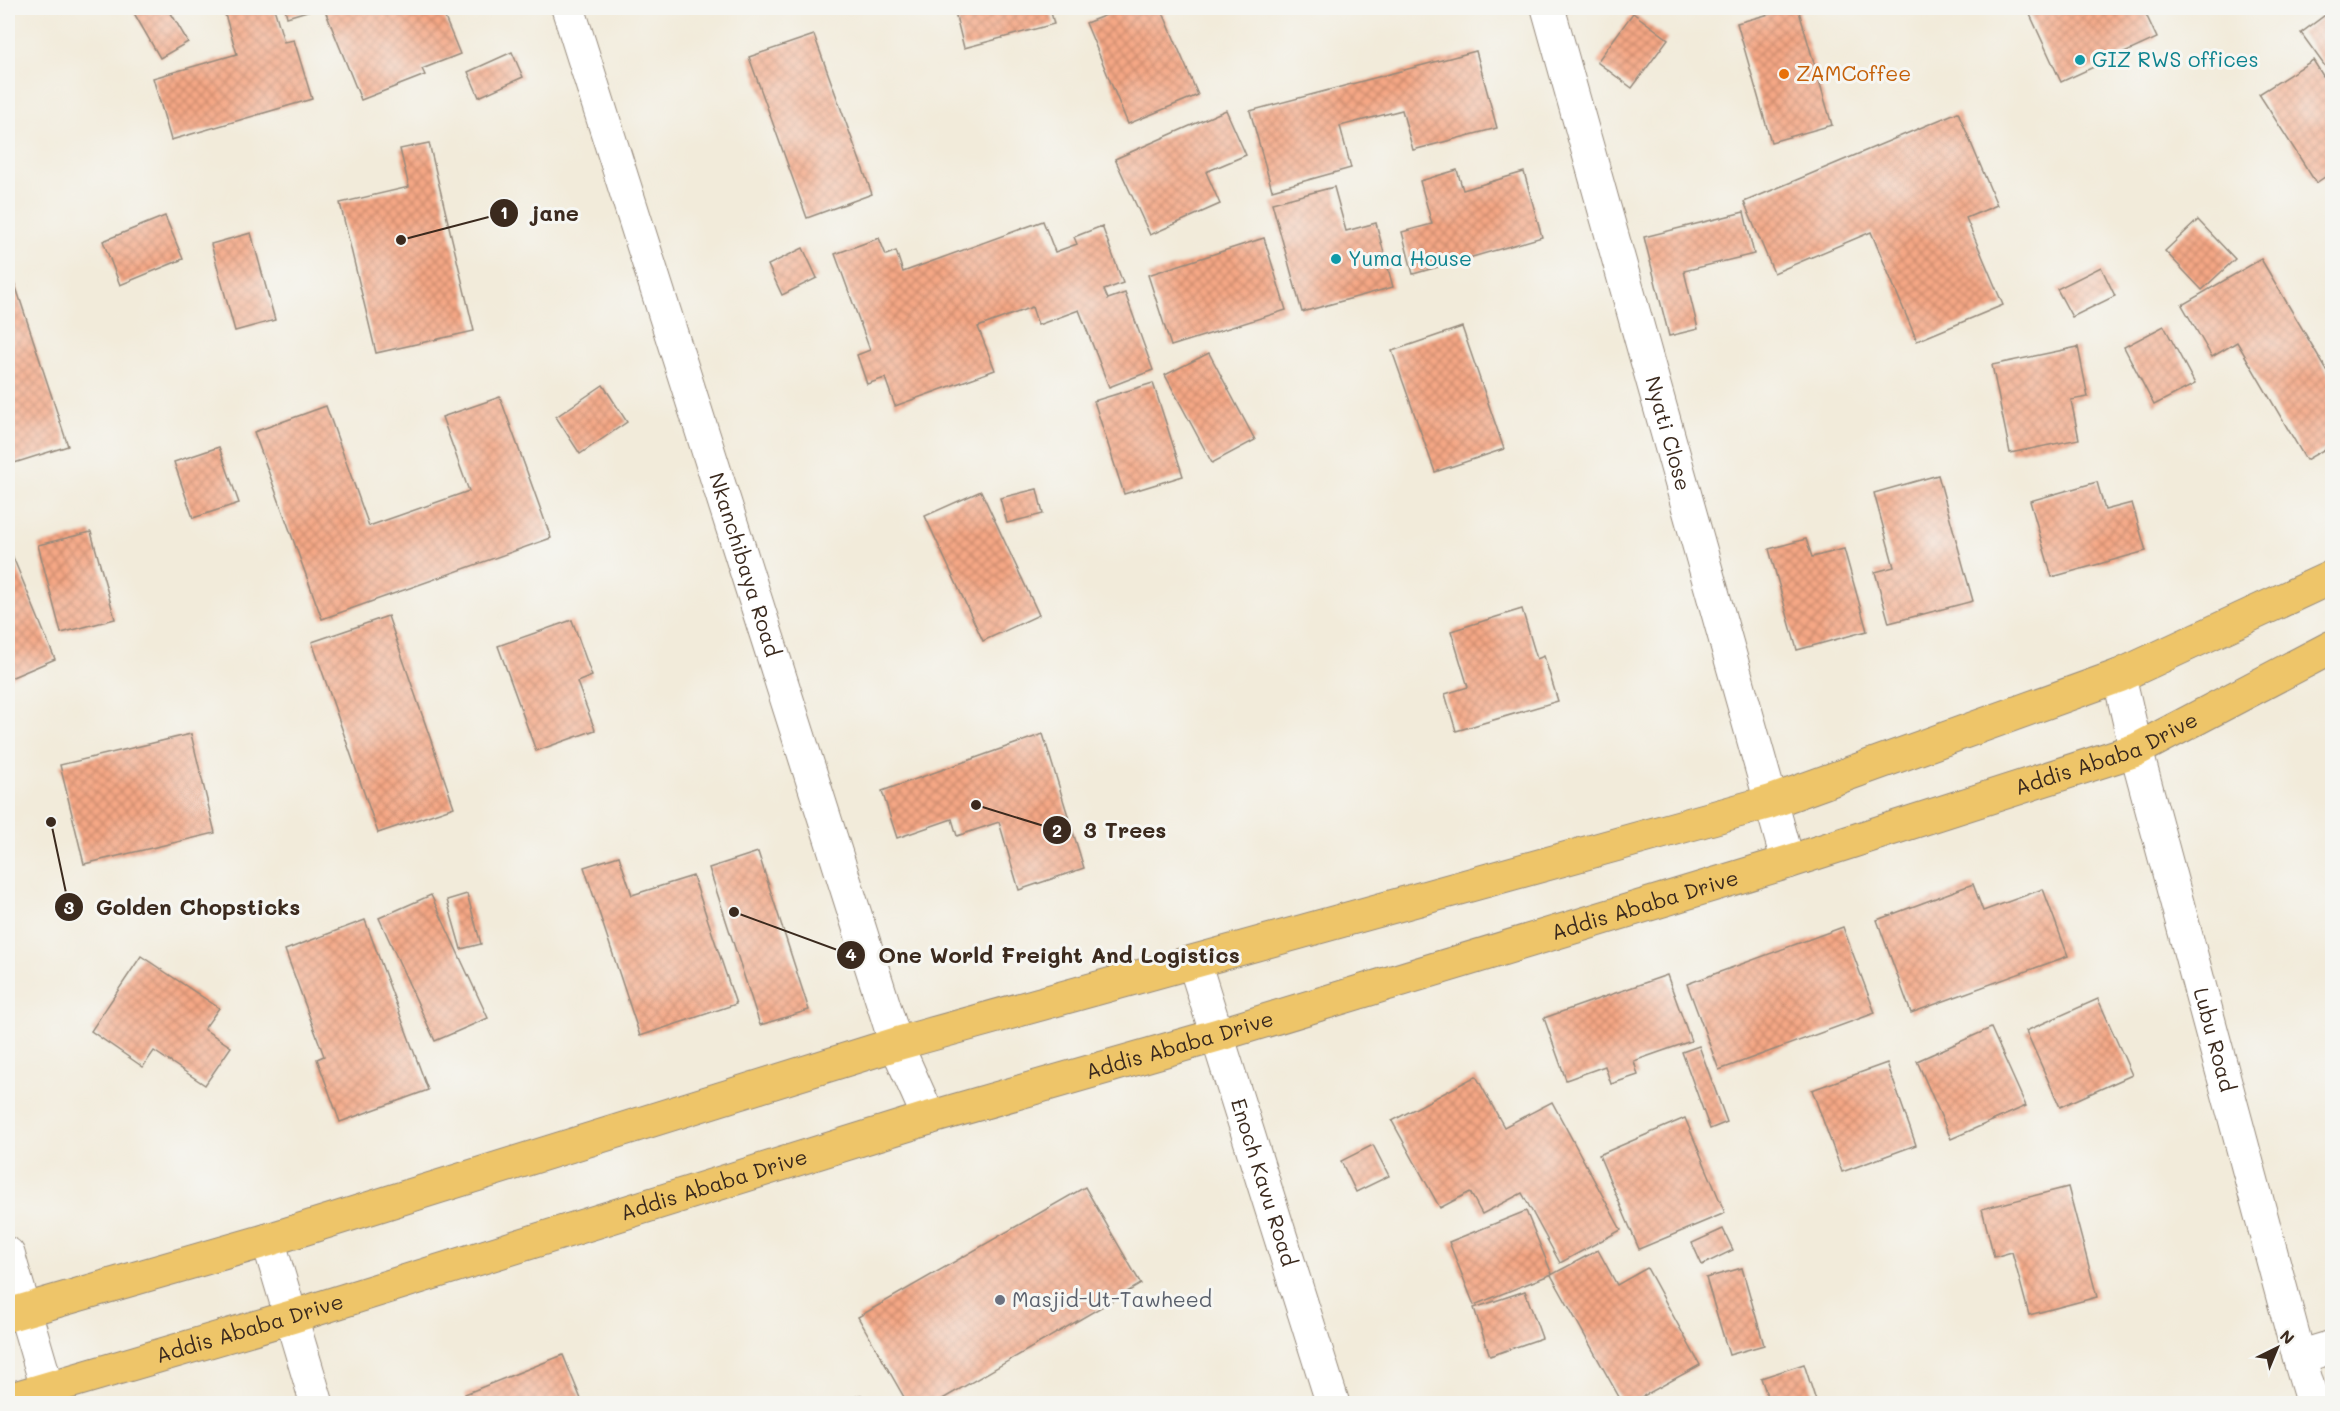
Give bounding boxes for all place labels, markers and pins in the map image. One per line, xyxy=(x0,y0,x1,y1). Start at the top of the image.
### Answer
place label: GIZ RWS offices xyxy=(2092,45,2259,72)
marker: GIZ RWS offices xyxy=(2073,53,2087,67)
place label: ZAMCoffee xyxy=(1796,59,1911,86)
marker: ZAMCoffee xyxy=(1777,67,1791,81)
callout: jane xyxy=(489,193,591,233)
place label: Yuma House xyxy=(1348,244,1472,271)
marker: Yuma House xyxy=(1329,252,1343,266)
callout: 3 Trees xyxy=(1042,810,1179,850)
callout: Golden Chopsticks xyxy=(54,887,312,927)
callout: One World Freight And Logistics xyxy=(836,935,1252,975)
place label: Masjid-Ut-Tawheed xyxy=(1012,1285,1212,1312)
marker: Masjid-Ut-Tawheed xyxy=(993,1293,1007,1307)

